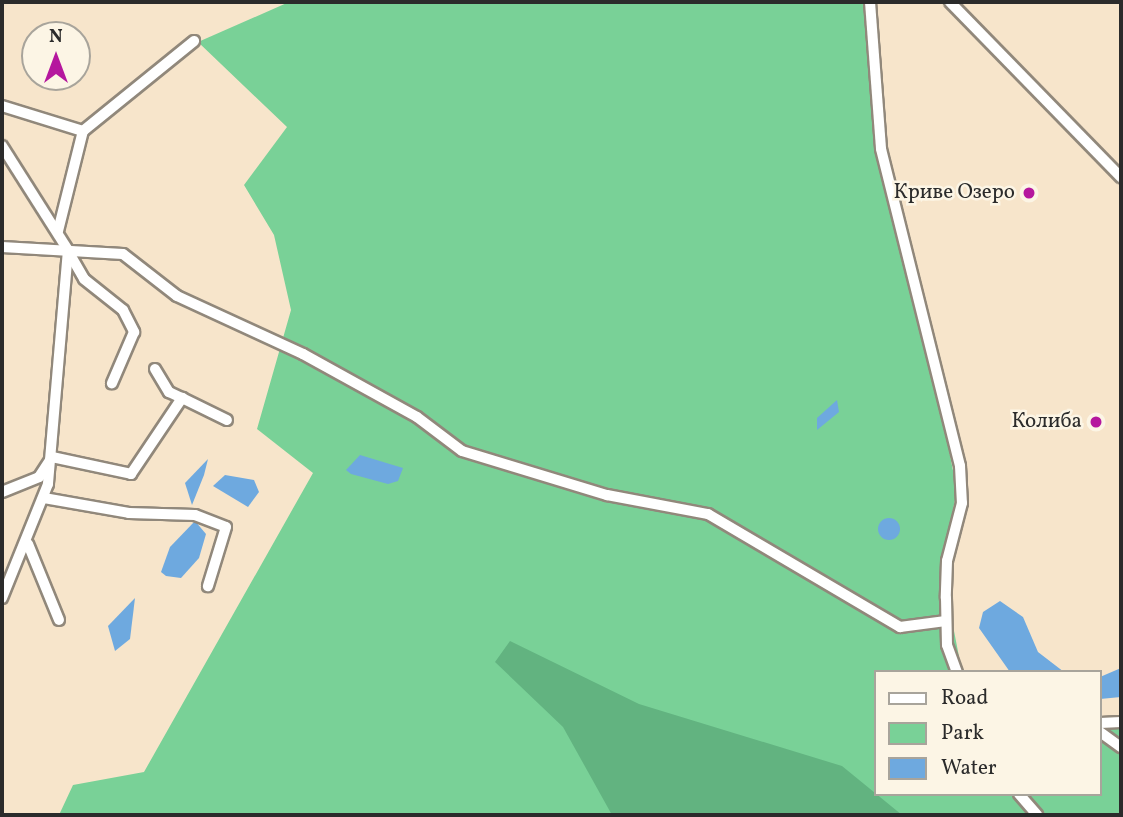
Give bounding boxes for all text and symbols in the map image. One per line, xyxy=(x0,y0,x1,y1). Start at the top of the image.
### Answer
north arrow xyxy=(21,21,91,91)
text: N xyxy=(49,24,63,50)
place label: Криве Озеро xyxy=(894,180,1015,206)
marker: Криве Озеро xyxy=(1021,185,1037,201)
place label: Колиба xyxy=(1012,409,1082,435)
marker: Колиба xyxy=(1088,414,1104,430)
legend xyxy=(874,670,1102,796)
text: Road xyxy=(941,684,988,713)
text: Park xyxy=(941,719,984,748)
text: Water xyxy=(941,754,997,783)

